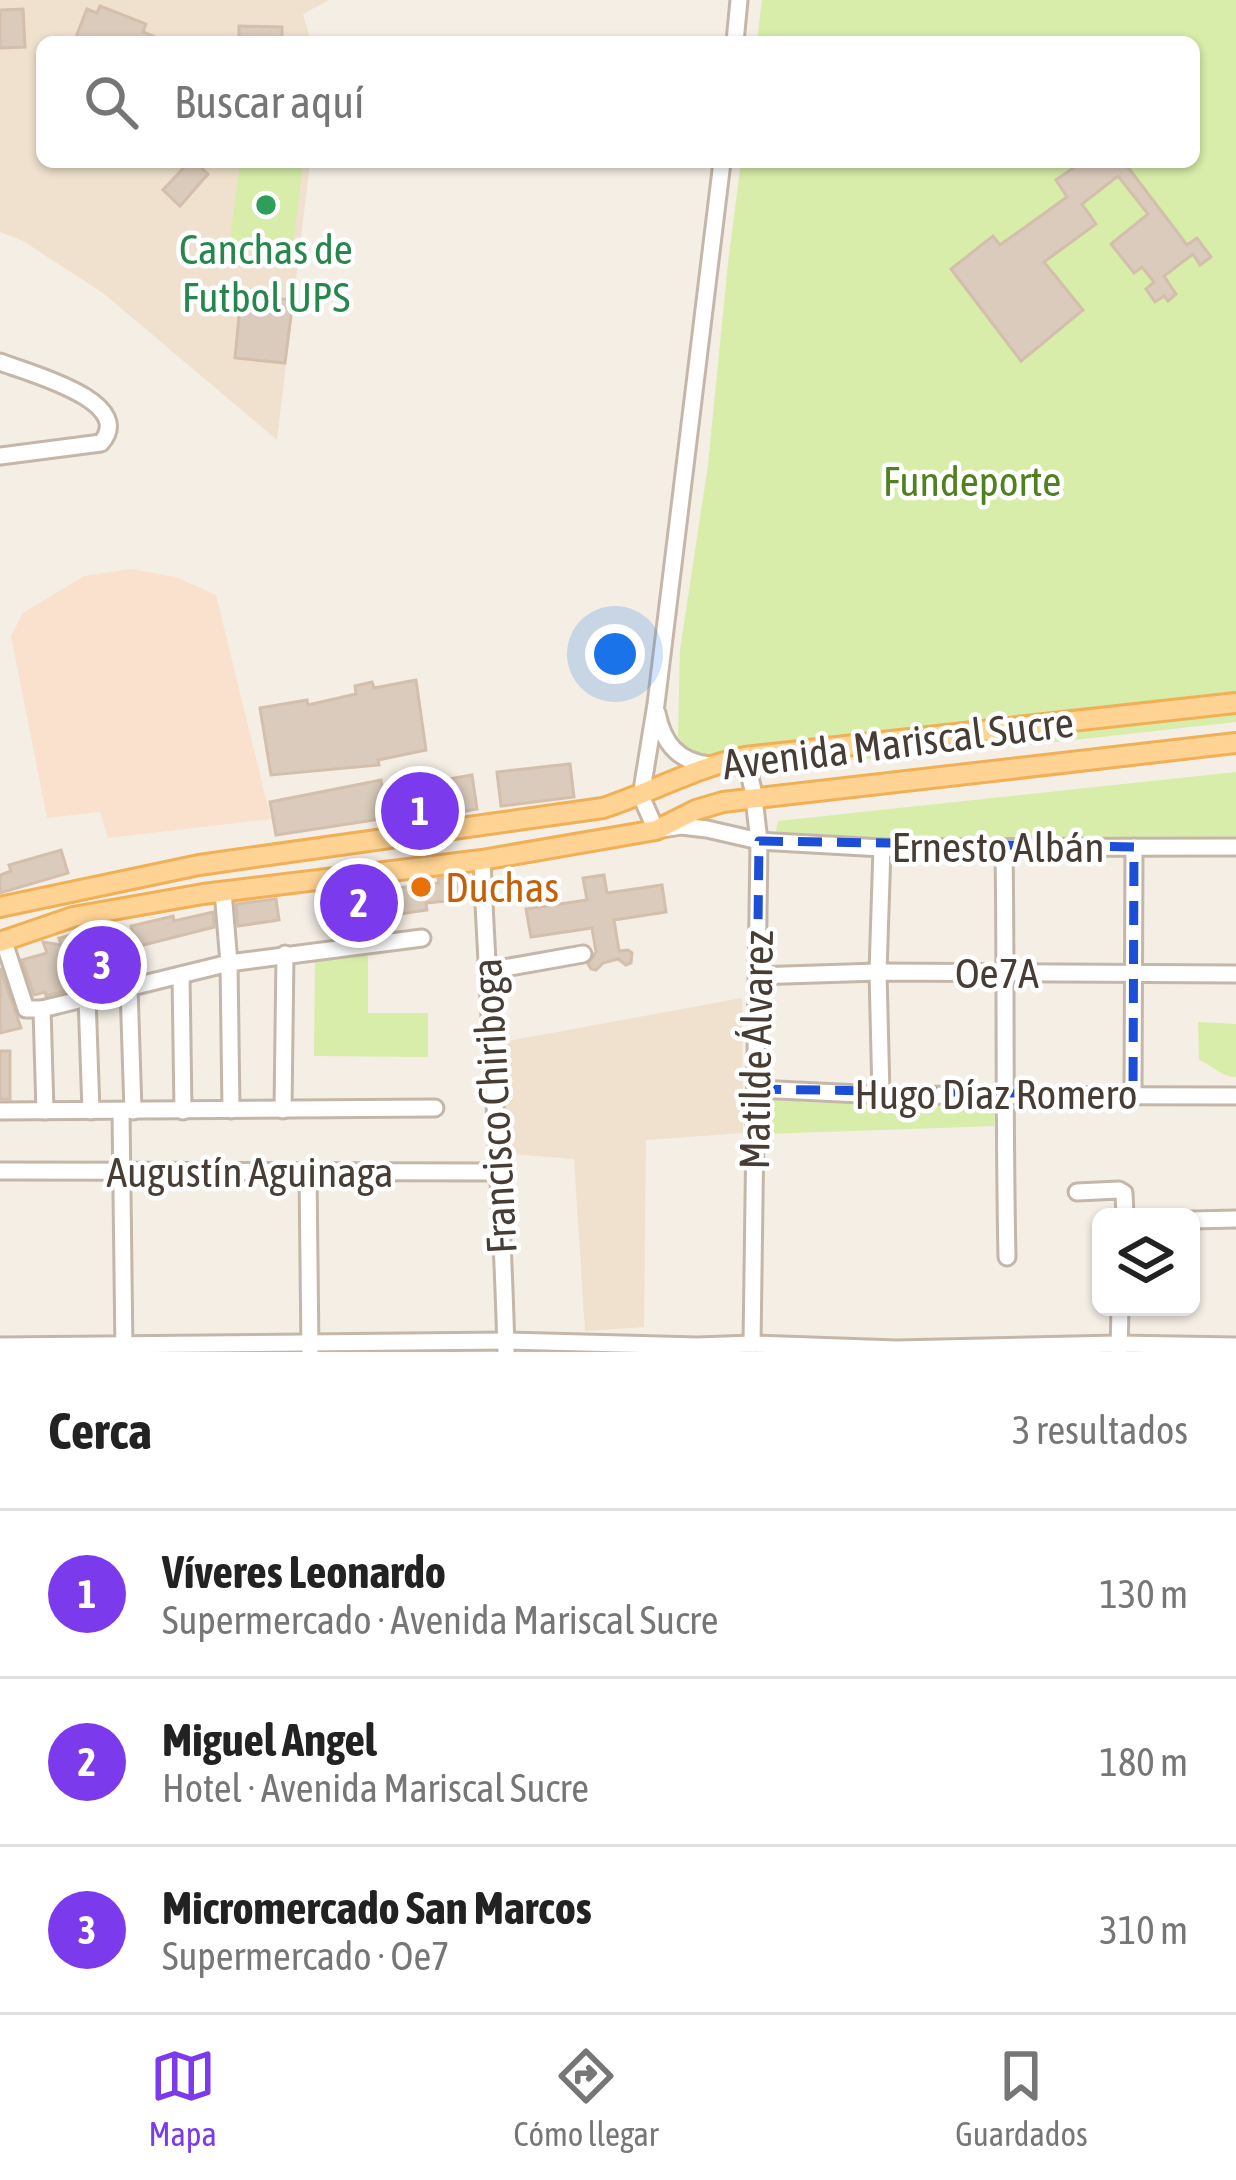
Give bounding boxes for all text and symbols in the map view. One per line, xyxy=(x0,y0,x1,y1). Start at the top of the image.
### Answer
search box xyxy=(36,36,1200,168)
icon: search xyxy=(78,69,144,135)
text: Buscar aquí xyxy=(174,76,364,128)
marker: Canchas de Futbol UPS xyxy=(253,192,279,218)
place label: Canchas de Futbol UPS xyxy=(179,225,353,321)
park label: Fundeporte xyxy=(883,457,1061,505)
your location xyxy=(585,624,645,684)
street label: Avenida Mariscal Sucre xyxy=(720,698,1076,788)
pin: 1 xyxy=(381,766,459,856)
street label: Ernesto Albán xyxy=(891,823,1105,871)
pin: 2 xyxy=(320,858,398,948)
place label: Duchas xyxy=(445,863,559,911)
marker: Duchas xyxy=(408,874,434,900)
pin: 3 xyxy=(63,920,141,1010)
street label: Matilde Álvarez xyxy=(730,930,782,1170)
street label: Oe7A xyxy=(955,949,1039,997)
street label: Francisco Chiriboga xyxy=(462,957,526,1255)
street label: Hugo Díaz Romero xyxy=(854,1070,1138,1118)
street label: Augustín Aguinaga xyxy=(106,1148,394,1196)
map controls xyxy=(1092,1208,1200,1316)
button: layers xyxy=(1092,1208,1200,1316)
text: Cerca xyxy=(48,1401,152,1460)
text: 3 resultados xyxy=(1012,1408,1188,1452)
text: Víveres Leonardo xyxy=(162,1546,446,1598)
text: 1 xyxy=(78,1572,96,1616)
text: 130 m xyxy=(1100,1572,1188,1616)
text: Supermercado · Avenida Mariscal Sucre xyxy=(162,1598,719,1642)
text: Miguel Angel xyxy=(162,1714,377,1766)
text: 2 xyxy=(78,1740,96,1784)
text: 180 m xyxy=(1100,1740,1188,1784)
text: Hotel · Avenida Mariscal Sucre xyxy=(162,1766,589,1810)
text: Micromercado San Marcos xyxy=(162,1882,592,1934)
text: 3 xyxy=(78,1908,96,1952)
text: 310 m xyxy=(1100,1908,1188,1952)
text: Supermercado · Oe7 xyxy=(162,1934,449,1978)
tab: Mapa xyxy=(148,2043,217,2153)
tab: Cómo llegar xyxy=(514,2043,659,2153)
tab: Guardados xyxy=(955,2043,1088,2153)

